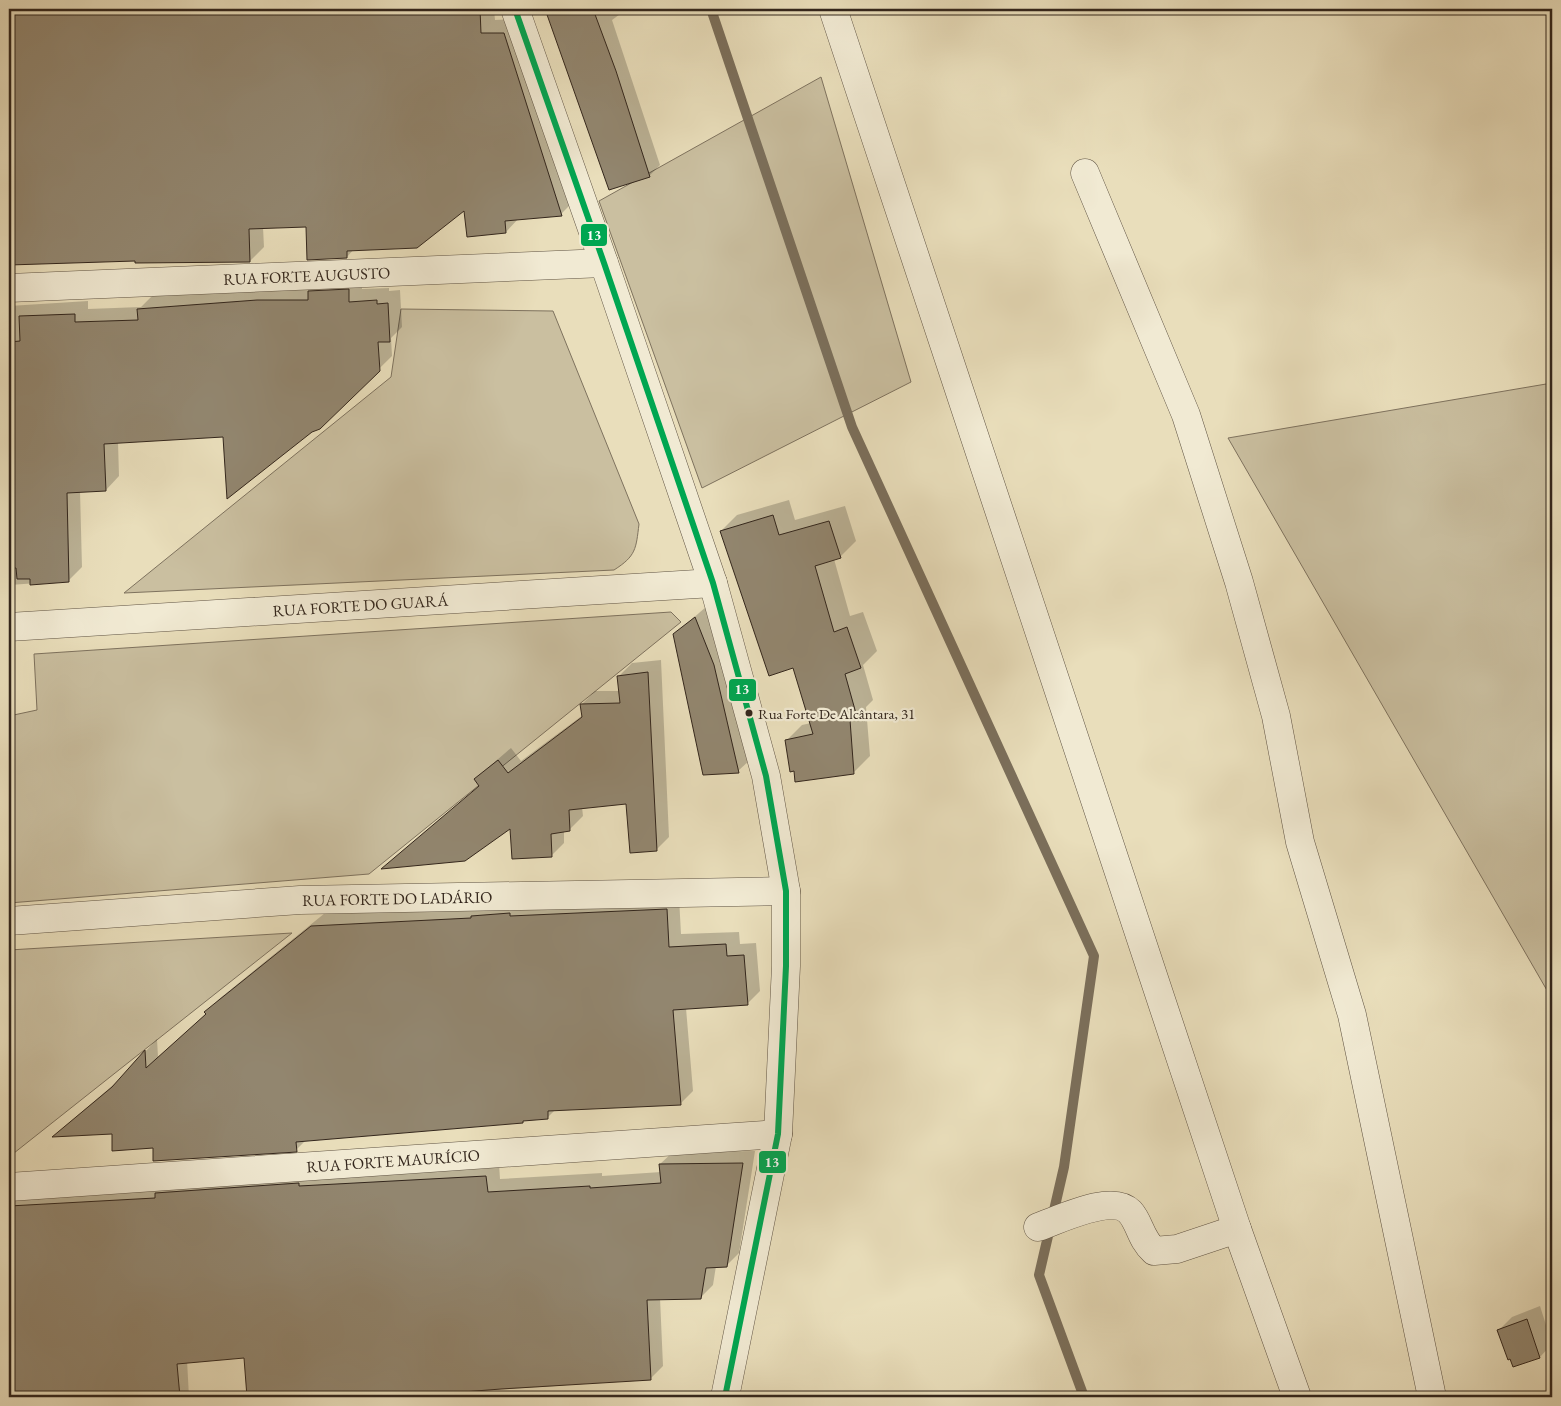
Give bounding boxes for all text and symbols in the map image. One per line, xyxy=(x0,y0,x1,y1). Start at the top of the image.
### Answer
line badge: 13 xyxy=(580,223,608,247)
text: 13 xyxy=(587,226,601,244)
street label: RUA FORTE AUGUSTO xyxy=(223,261,391,289)
street label: RUA FORTE DO GUARÁ xyxy=(272,589,450,621)
line badge: 13 xyxy=(728,678,757,702)
text: 13 xyxy=(735,680,749,698)
place label: Rua Forte De Alcântara, 31 xyxy=(758,704,915,723)
marker: Rua Forte De Alcântara, 31 xyxy=(744,708,754,718)
street label: RUA FORTE DO LADÁRIO xyxy=(302,886,493,910)
street label: RUA FORTE MAURÍCIO xyxy=(306,1144,481,1177)
line badge: 13 xyxy=(758,1150,787,1174)
text: 13 xyxy=(765,1153,779,1171)

